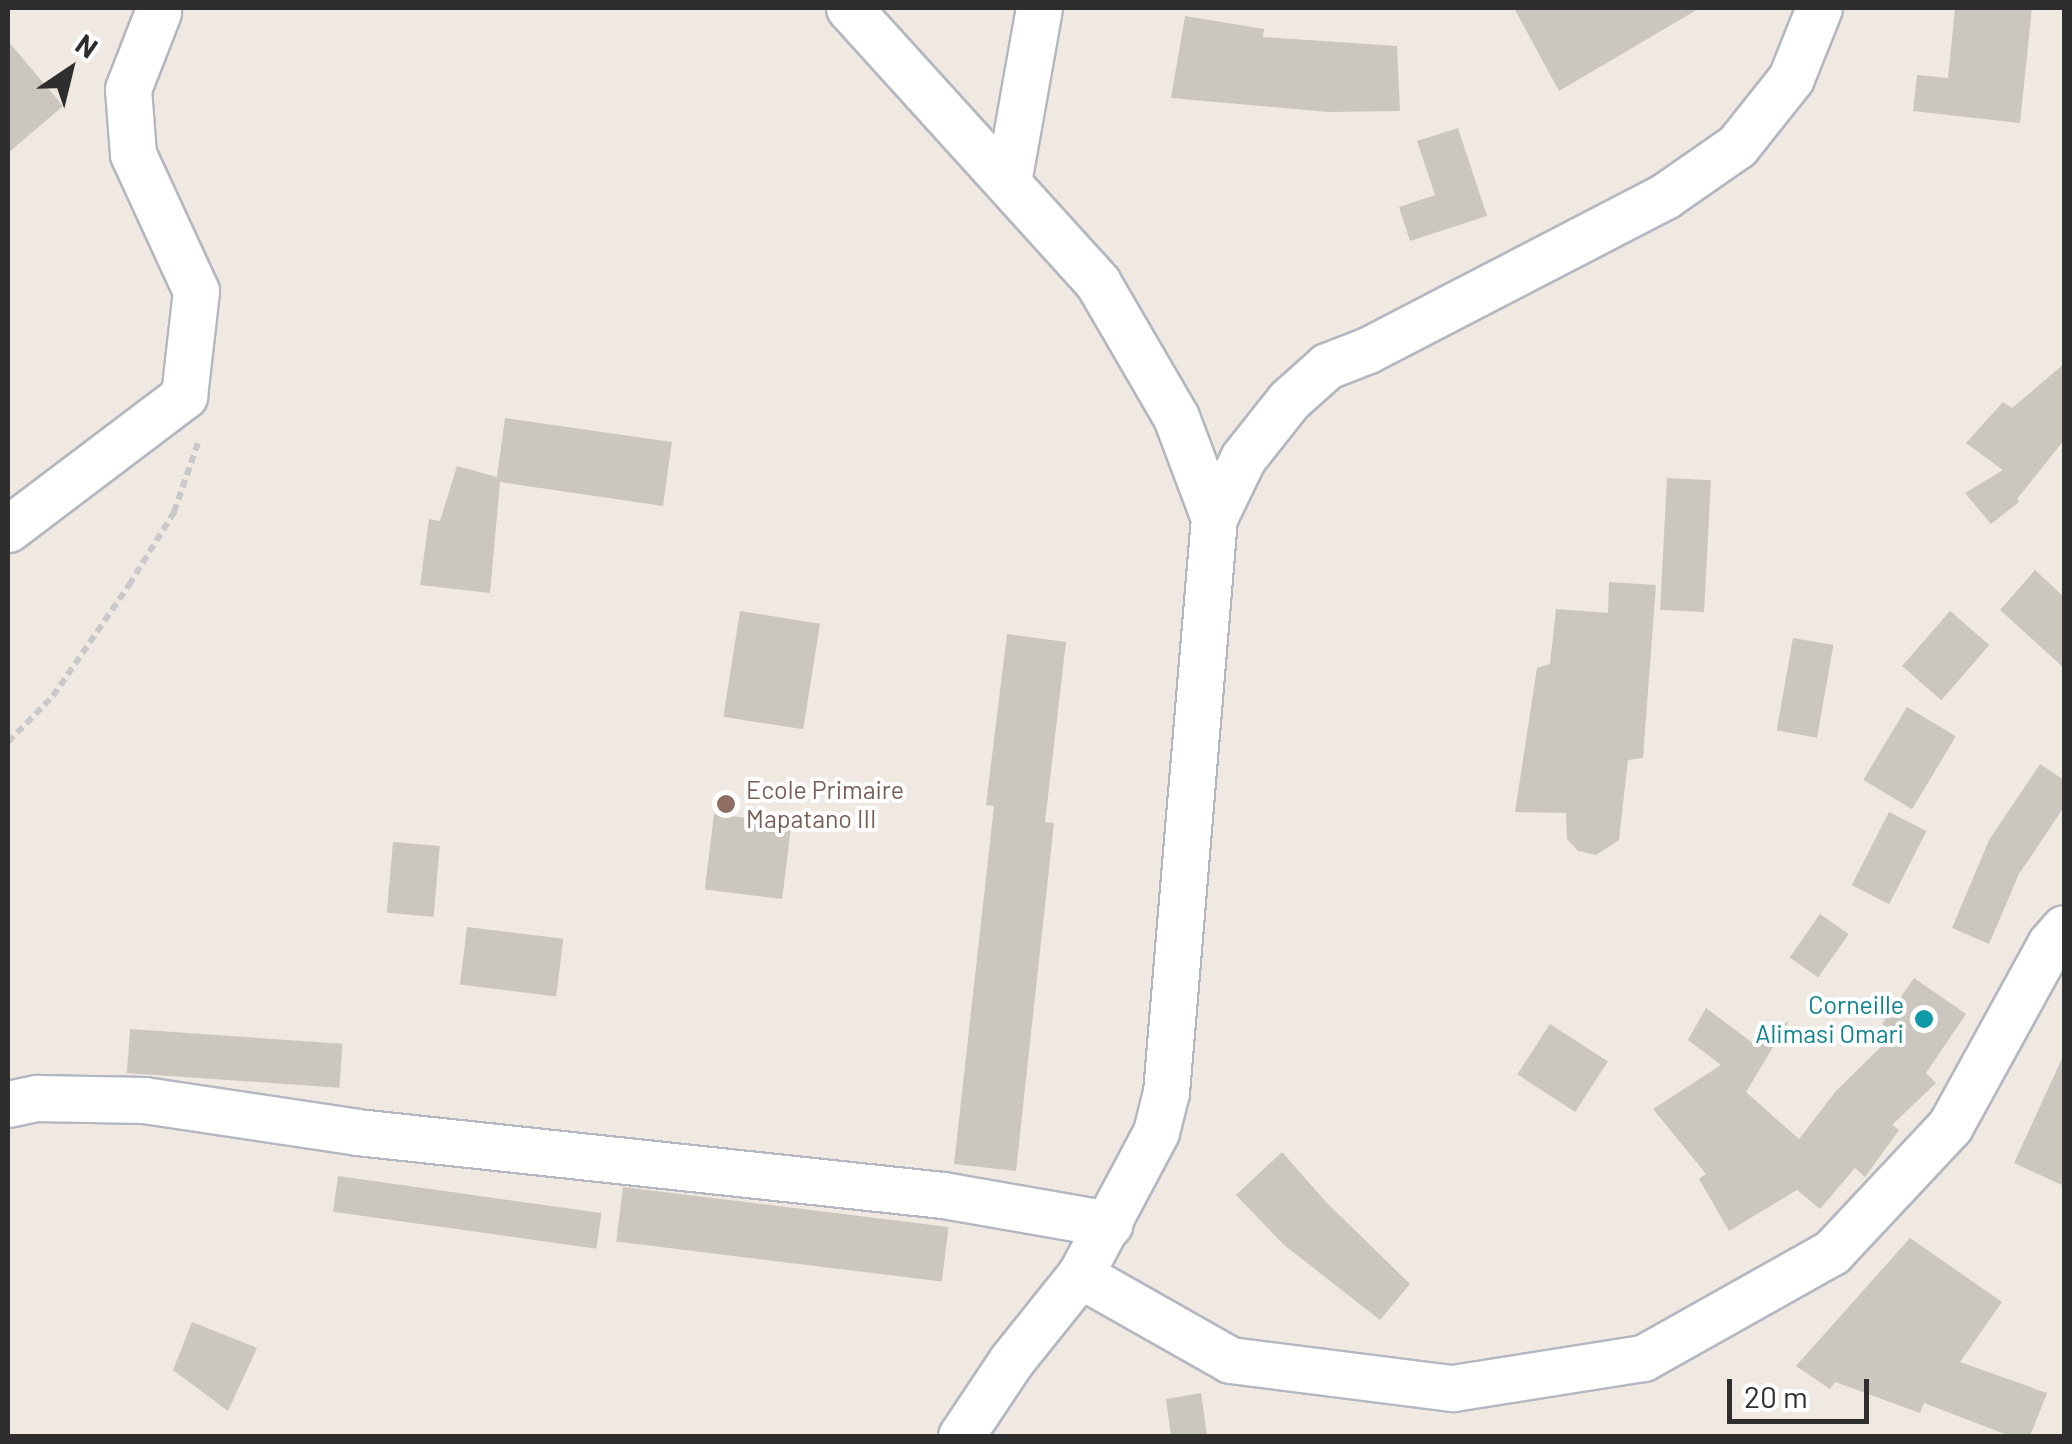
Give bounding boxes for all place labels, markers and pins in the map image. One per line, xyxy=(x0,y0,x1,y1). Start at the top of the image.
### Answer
place label: Ecole Primaire Mapatano III xyxy=(746,775,904,834)
marker: Ecole Primaire Mapatano III xyxy=(715,793,737,815)
place label: Corneille Alimasi Omari xyxy=(1755,990,1904,1049)
marker: Corneille Alimasi Omari xyxy=(1913,1008,1935,1030)

